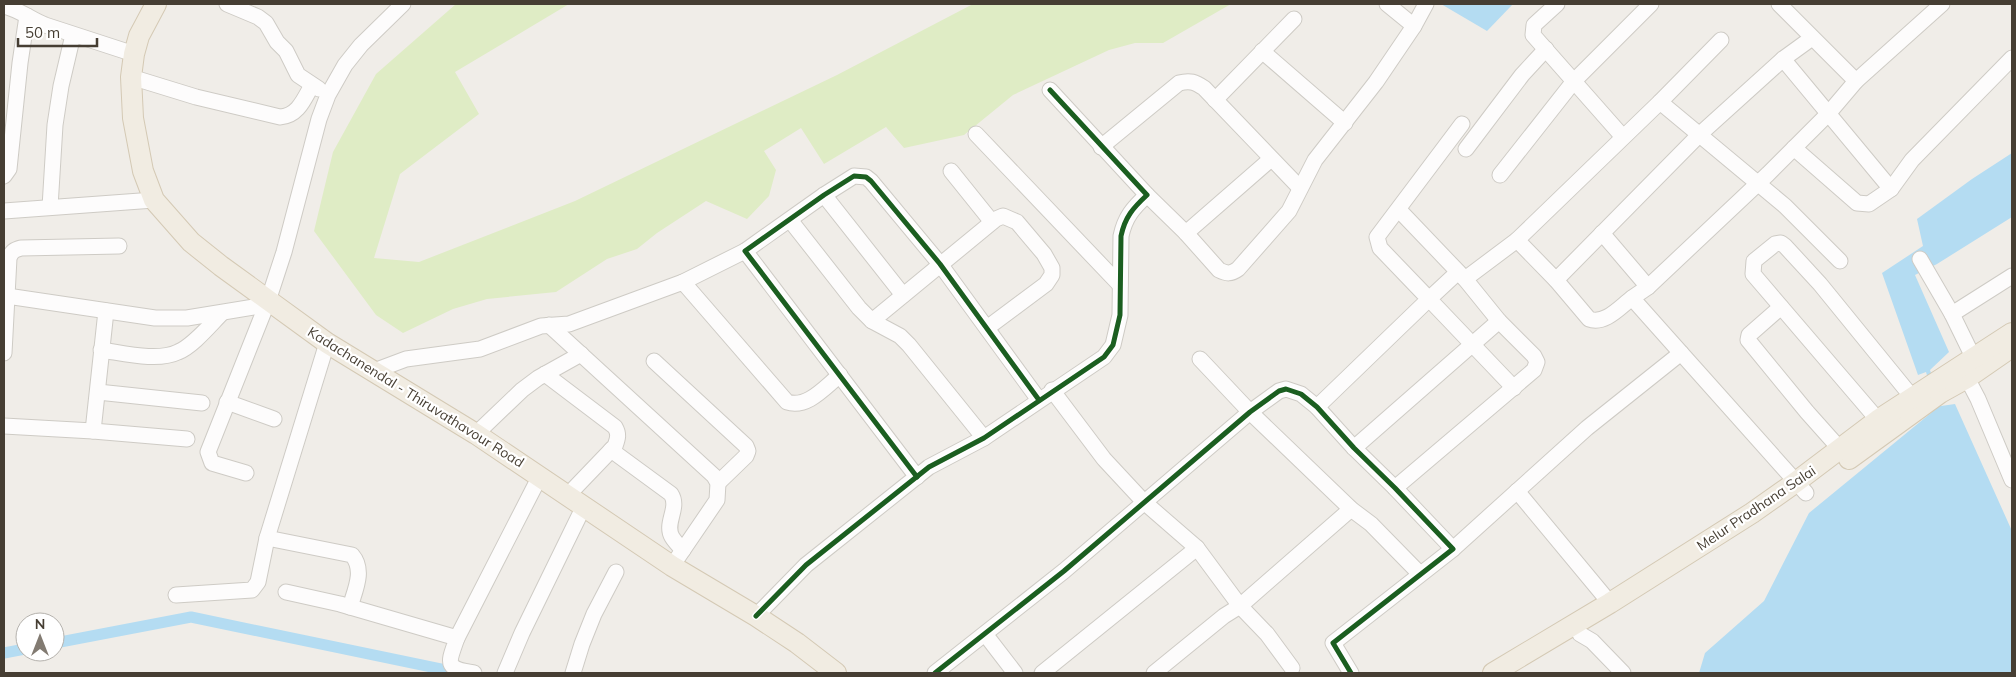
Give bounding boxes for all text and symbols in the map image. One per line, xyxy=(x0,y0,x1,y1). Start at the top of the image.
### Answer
scale bar xyxy=(18,15,96,47)
text: 50 m xyxy=(25,23,60,42)
street label: Kadachanendal - Thiruvathavour Road xyxy=(304,323,528,471)
street label: Melur Pradhana Salai xyxy=(1693,462,1819,554)
north arrow xyxy=(15,612,65,662)
text: N xyxy=(35,615,45,633)

